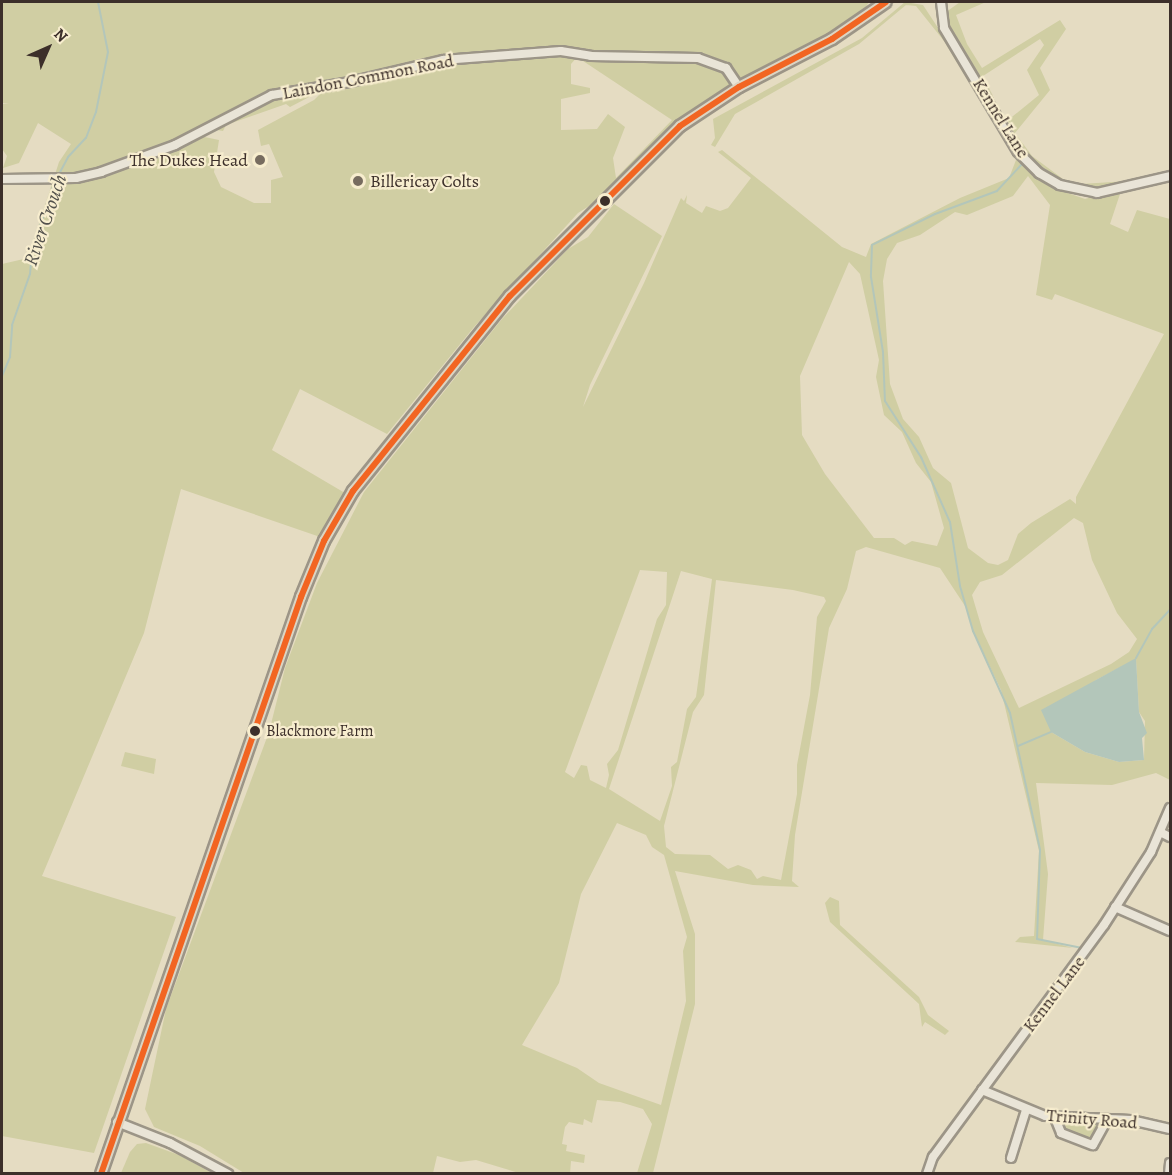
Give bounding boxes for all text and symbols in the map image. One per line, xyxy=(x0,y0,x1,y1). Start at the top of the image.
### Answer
north arrow xyxy=(18,18,78,78)
text: N xyxy=(49,23,73,47)
street label: Laindon Common Road xyxy=(280,50,456,104)
street label: Kennel Lane xyxy=(968,74,1034,162)
place label: The Dukes Head xyxy=(129,149,248,171)
marker: The Dukes Head xyxy=(253,153,267,167)
place label: Billericay Colts xyxy=(370,170,479,192)
water label: River Crouch xyxy=(18,171,72,269)
marker: Billericay Colts xyxy=(351,174,365,188)
unlabelled marker xyxy=(599,195,611,207)
place label: Blackmore Farm xyxy=(266,721,374,741)
marker: Blackmore Farm xyxy=(249,725,261,737)
street label: Kennel Lane xyxy=(1018,952,1090,1036)
street label: Trinity Road xyxy=(1046,1104,1138,1134)

